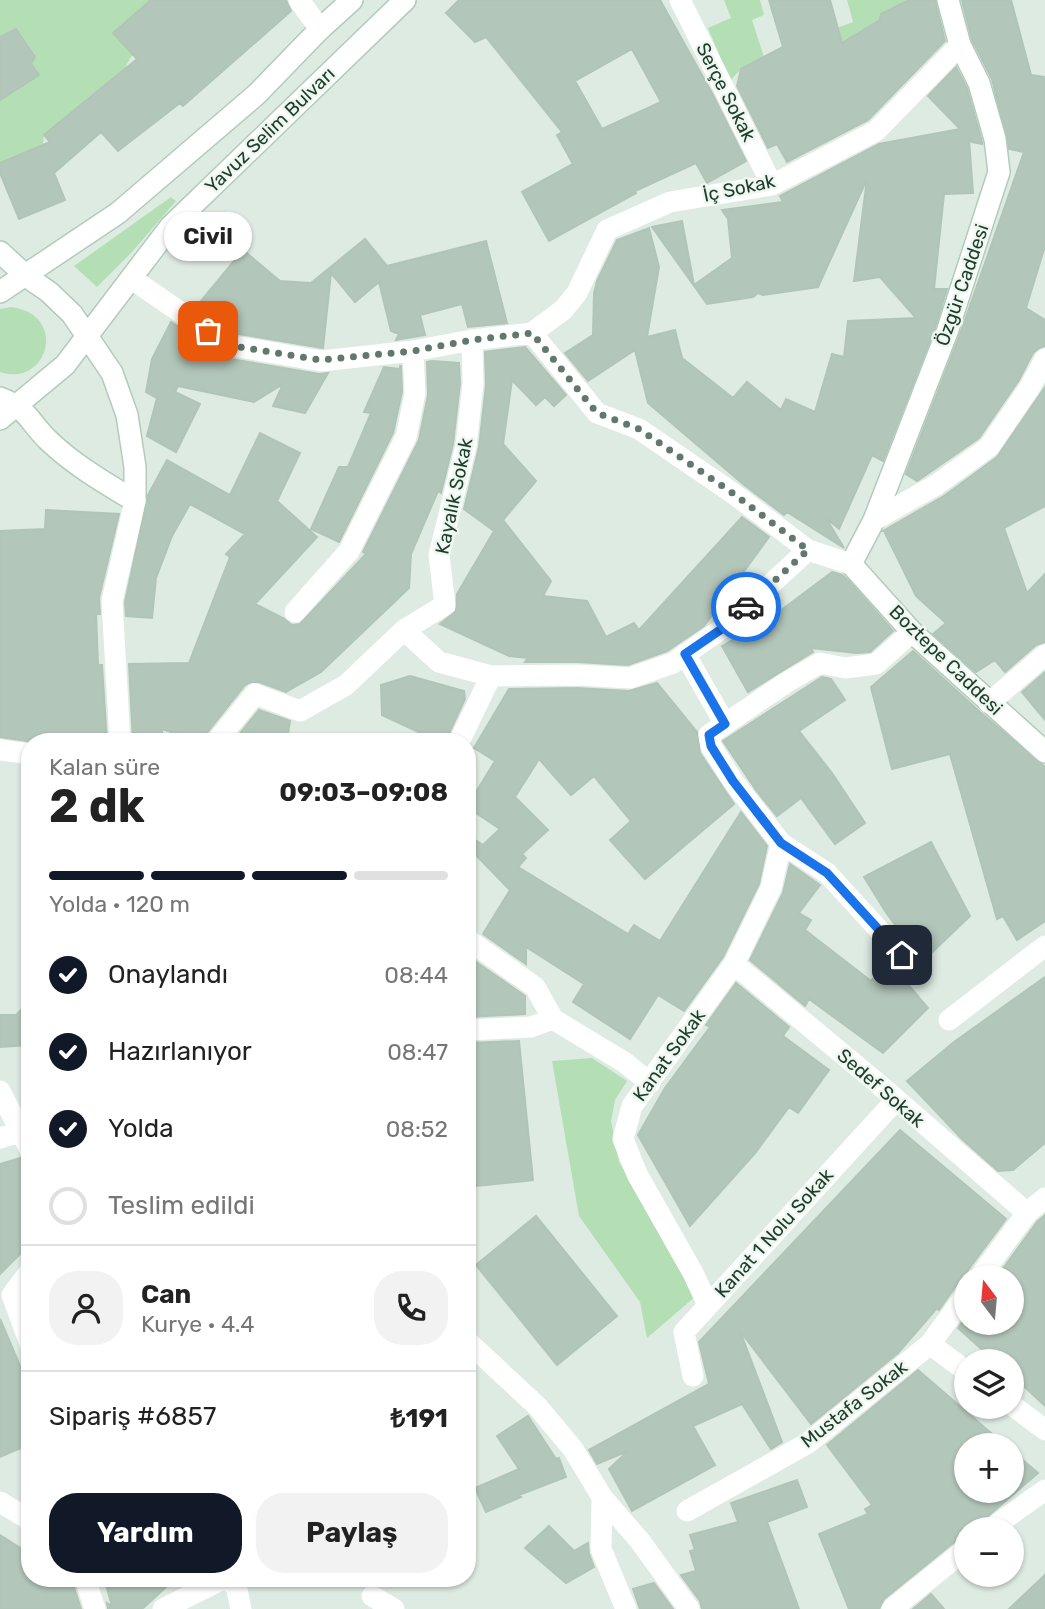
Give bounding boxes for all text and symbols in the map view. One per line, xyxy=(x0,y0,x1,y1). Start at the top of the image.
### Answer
street label: Serçe Sokak xyxy=(691,39,761,145)
street label: Yavuz Selim Bulvarı xyxy=(200,62,340,198)
street label: İç Sokak xyxy=(701,169,777,207)
callout: Civil xyxy=(164,212,252,261)
street label: Özgür Caddesi xyxy=(930,221,994,349)
text: Civil xyxy=(183,222,233,250)
pin xyxy=(178,301,238,361)
icon: bag xyxy=(189,312,227,350)
street label: Kayalık Sokak xyxy=(430,436,478,556)
courier xyxy=(711,572,781,642)
icon: car xyxy=(727,588,765,626)
street label: Boztepe Caddesi xyxy=(885,600,1007,720)
text: Kalan süre xyxy=(49,753,160,781)
text: 09:03–09:08 xyxy=(279,777,448,808)
text: 2 dk xyxy=(49,779,145,834)
text: Yolda · 120 m xyxy=(49,890,190,918)
pin xyxy=(872,925,932,985)
icon: home xyxy=(883,936,921,974)
icon: check xyxy=(49,956,87,994)
text: Onaylandı xyxy=(108,959,228,990)
text: 08:44 xyxy=(384,961,448,989)
street label: Kanat Sokak xyxy=(628,1004,710,1106)
icon: check xyxy=(49,1033,87,1071)
text: Hazırlanıyor xyxy=(108,1036,252,1067)
text: 08:47 xyxy=(387,1038,448,1066)
street label: Sedef Sokak xyxy=(833,1044,930,1132)
icon: check xyxy=(49,1110,87,1148)
text: Yolda xyxy=(108,1113,174,1144)
text: 08:52 xyxy=(386,1115,448,1143)
street label: Kanat 1 Nolu Sokak xyxy=(710,1163,838,1302)
text: Teslim edildi xyxy=(108,1190,255,1221)
north arrow xyxy=(954,1265,1024,1335)
map controls xyxy=(954,1265,1024,1587)
button: person xyxy=(49,1271,123,1345)
button: phone xyxy=(374,1271,448,1345)
text: Can xyxy=(141,1279,191,1310)
text: Kurye · 4.4 xyxy=(141,1310,255,1338)
button: layers xyxy=(954,1349,1024,1419)
street label: Mustafa Sokak xyxy=(796,1355,912,1453)
text: Sipariş #6857 xyxy=(49,1401,216,1432)
text: ₺191 xyxy=(391,1403,448,1434)
button: + xyxy=(954,1433,1024,1503)
button: Yardım xyxy=(49,1493,242,1573)
button: Paylaş xyxy=(256,1493,448,1573)
button: − xyxy=(954,1517,1024,1587)

